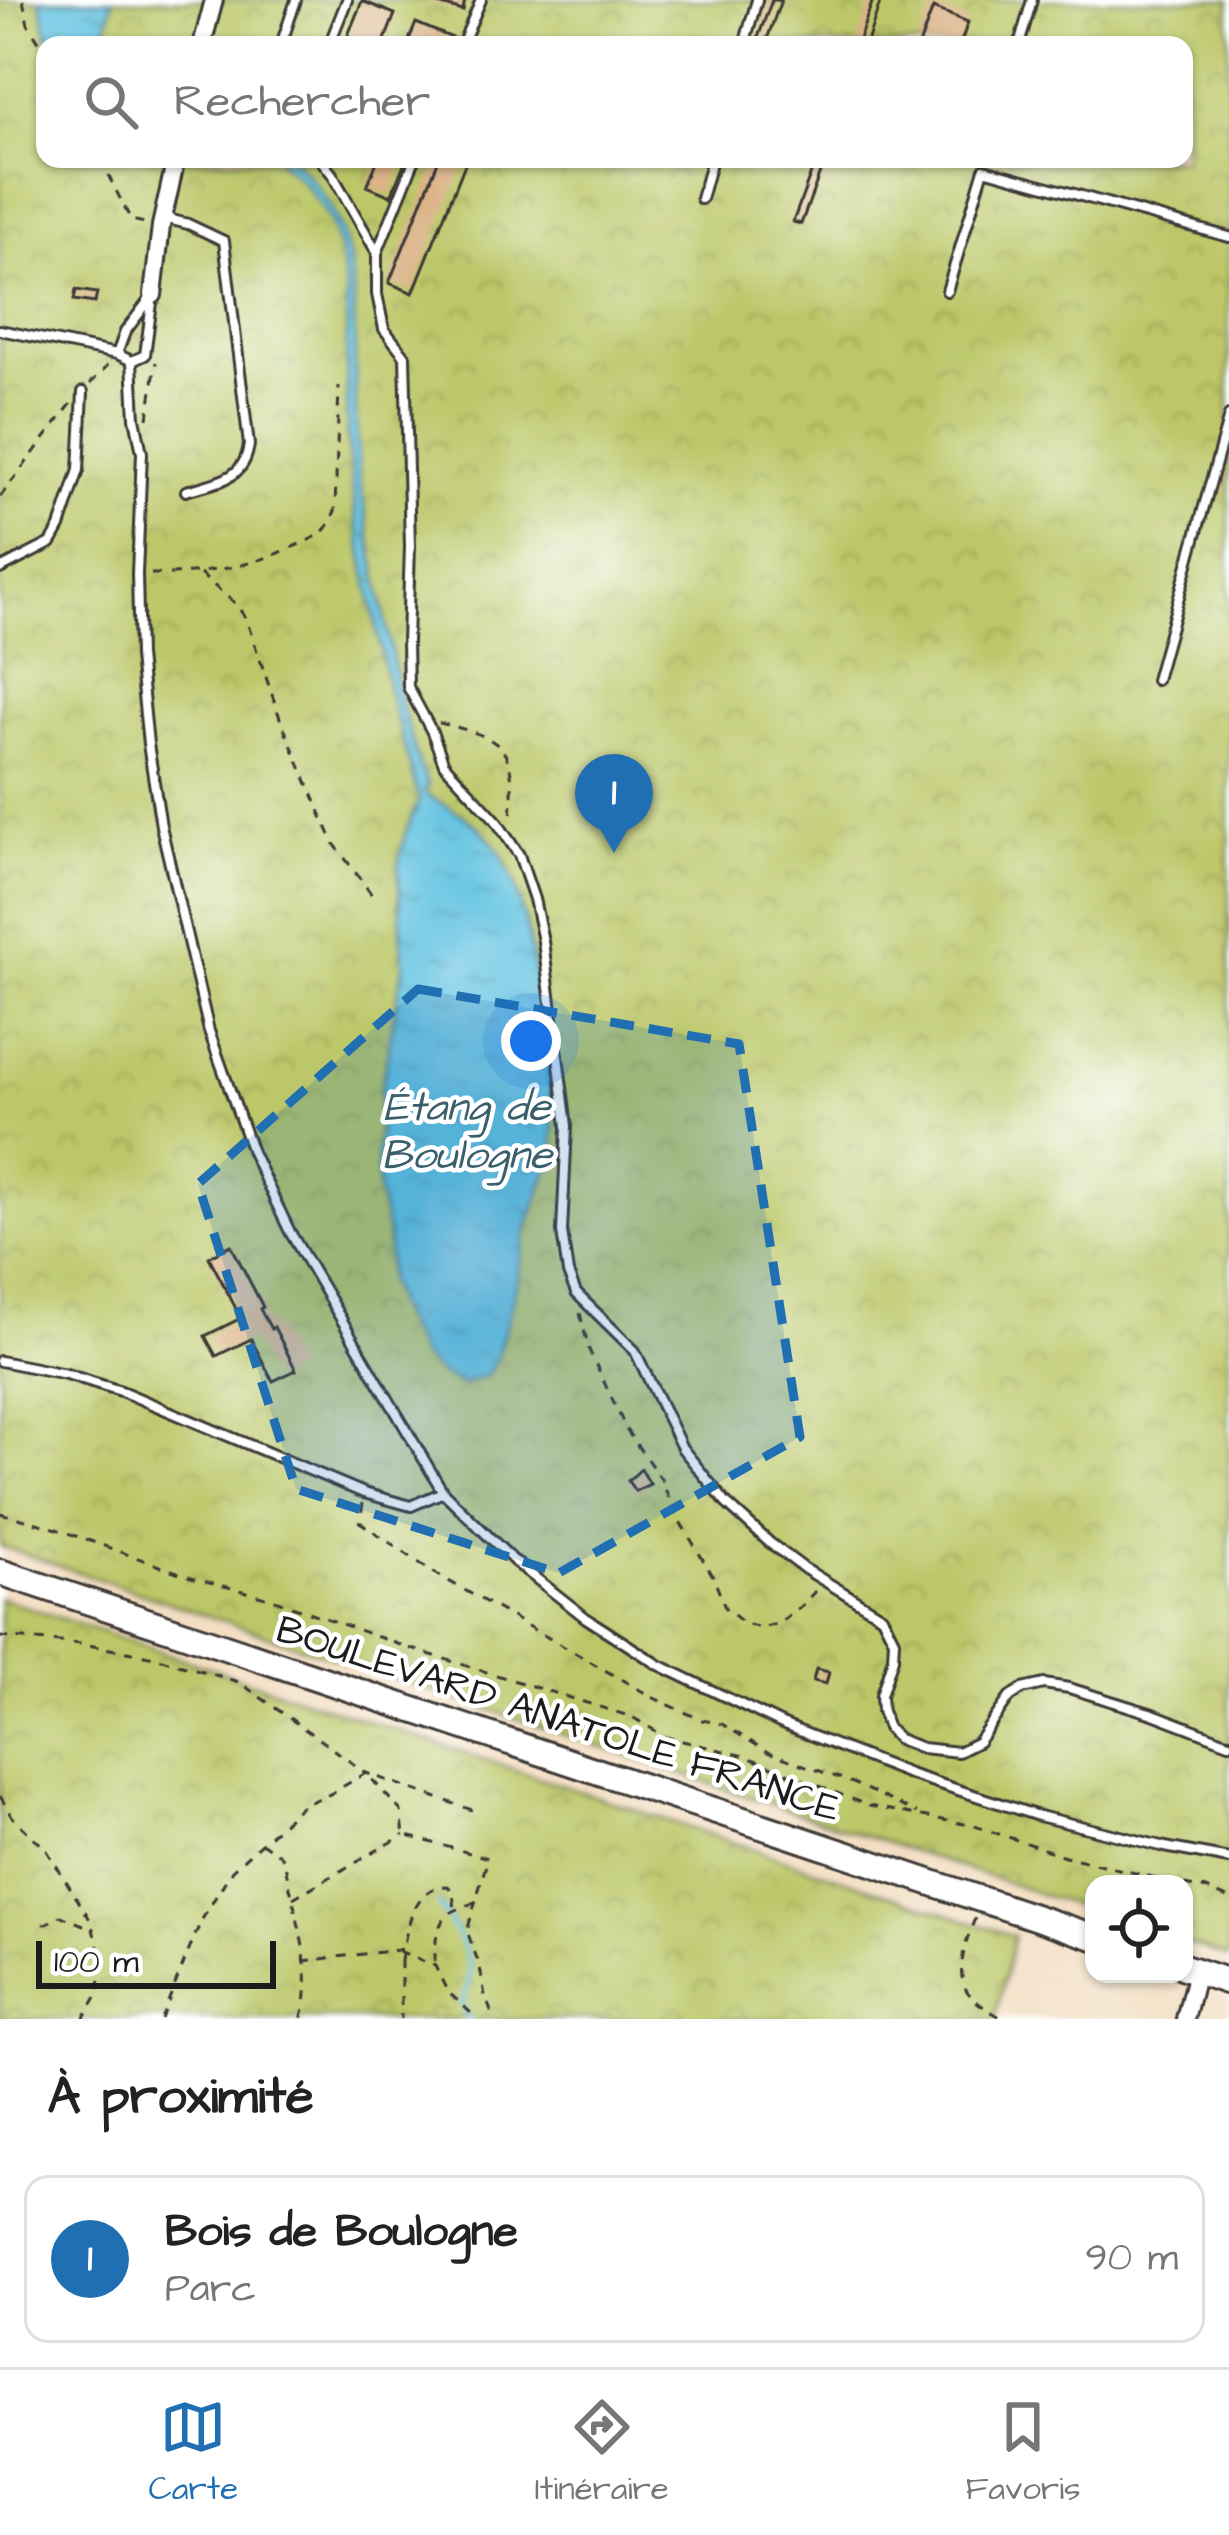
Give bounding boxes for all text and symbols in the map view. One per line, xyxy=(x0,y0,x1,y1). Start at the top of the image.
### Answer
search box xyxy=(36,36,1193,168)
icon: search xyxy=(78,69,144,135)
text: Rechercher xyxy=(174,71,430,133)
pin: 1 xyxy=(575,754,653,853)
your location xyxy=(501,1011,561,1071)
water label: Étang de Boulogne xyxy=(382,1079,554,1186)
street label: BOULEVARD ANATOLE FRANCE xyxy=(269,1603,847,1837)
map controls xyxy=(1085,1875,1193,1983)
button: locate xyxy=(1085,1875,1193,1983)
scale bar xyxy=(36,1935,276,1988)
text: 100 m xyxy=(54,1939,139,1985)
text: À proximité xyxy=(48,2062,314,2133)
text: Bois de Boulogne xyxy=(165,2201,518,2263)
text: 1 xyxy=(88,2232,93,2286)
text: 90 m xyxy=(1085,2232,1178,2286)
text: Parc xyxy=(165,2263,256,2317)
tab: Carte xyxy=(148,2394,238,2512)
tab: Itinéraire xyxy=(535,2394,669,2512)
tab: Favoris xyxy=(965,2394,1081,2512)

